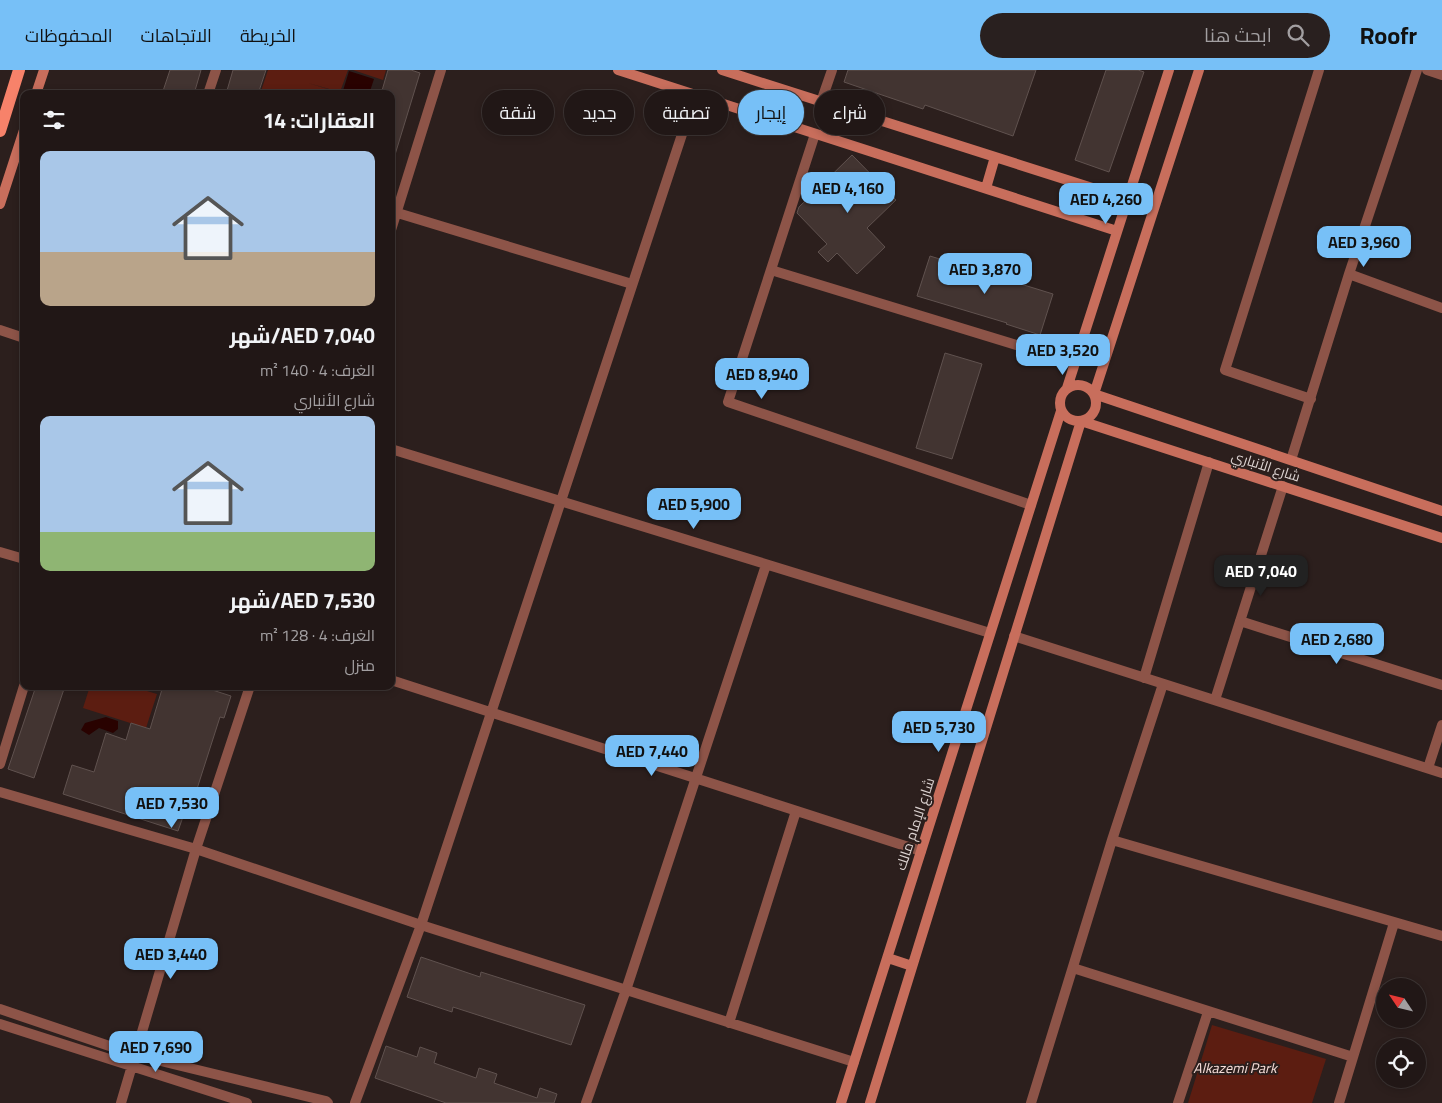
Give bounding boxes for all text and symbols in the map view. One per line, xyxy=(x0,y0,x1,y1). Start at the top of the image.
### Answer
search box xyxy=(980,13,1330,58)
text: Roofr xyxy=(1360,13,1417,58)
text: ابحث هنا xyxy=(1204,17,1272,53)
text: المحفوظات xyxy=(25,19,113,52)
text: الاتجاهات xyxy=(141,19,212,52)
text: الخريطة xyxy=(240,19,296,52)
icon: search xyxy=(1284,21,1312,49)
chip: شقة xyxy=(482,90,554,135)
chip: جديد xyxy=(564,90,634,135)
chip: تصفية xyxy=(644,90,728,135)
chip: إيجار xyxy=(738,90,804,135)
chip: شراء xyxy=(814,90,885,135)
text: العقارات: 14 xyxy=(263,101,375,140)
icon: filters xyxy=(40,106,68,134)
pin: AED 4,160 xyxy=(791,172,905,214)
text: AED 4,160 xyxy=(812,173,884,203)
pin: AED 4,260 xyxy=(1049,182,1163,225)
icon: home xyxy=(163,183,253,273)
text: AED 4,260 xyxy=(1070,184,1142,214)
pin: AED 3,960 xyxy=(1307,226,1421,268)
text: AED 3,960 xyxy=(1328,227,1400,257)
pin: AED 3,870 xyxy=(928,252,1042,295)
text: AED 3,870 xyxy=(949,254,1021,284)
text: AED 7,040/شهر xyxy=(230,316,375,355)
pin: AED 3,520 xyxy=(1006,334,1120,376)
text: AED 3,520 xyxy=(1027,335,1099,365)
text: الغرف: 4 · 140 m² xyxy=(260,355,375,385)
pin: AED 8,940 xyxy=(705,358,819,400)
text: AED 8,940 xyxy=(726,359,798,389)
text: شارع الأنباري xyxy=(294,385,375,415)
street label: شارع الأنباري xyxy=(1228,443,1304,489)
icon: home xyxy=(163,448,253,538)
pin: AED 5,900 xyxy=(637,488,751,530)
text: AED 5,900 xyxy=(658,489,730,519)
pin: AED 7,040 xyxy=(1204,554,1318,597)
text: AED 7,040 xyxy=(1225,556,1297,586)
text: AED 7,530/شهر xyxy=(230,581,375,620)
text: الغرف: 4 · 128 m² xyxy=(260,620,375,650)
pin: AED 2,680 xyxy=(1280,622,1394,665)
text: AED 2,680 xyxy=(1301,624,1373,654)
text: منزل xyxy=(345,650,375,680)
pin: AED 5,730 xyxy=(882,710,996,753)
text: AED 5,730 xyxy=(903,712,975,742)
pin: AED 7,440 xyxy=(595,734,709,777)
text: AED 7,440 xyxy=(616,736,688,766)
street label: شارع الإمام مالك xyxy=(888,774,942,874)
pin: AED 7,530 xyxy=(115,786,229,829)
text: AED 7,530 xyxy=(136,788,208,818)
pin: AED 3,440 xyxy=(114,938,228,980)
text: AED 3,440 xyxy=(135,939,207,969)
north arrow xyxy=(1376,978,1426,1028)
map controls xyxy=(1376,978,1426,1088)
pin: AED 7,690 xyxy=(99,1030,213,1073)
text: AED 7,690 xyxy=(120,1032,192,1062)
button: locate xyxy=(1376,1038,1426,1088)
park label: Alkazemi Park xyxy=(1193,1055,1279,1081)

